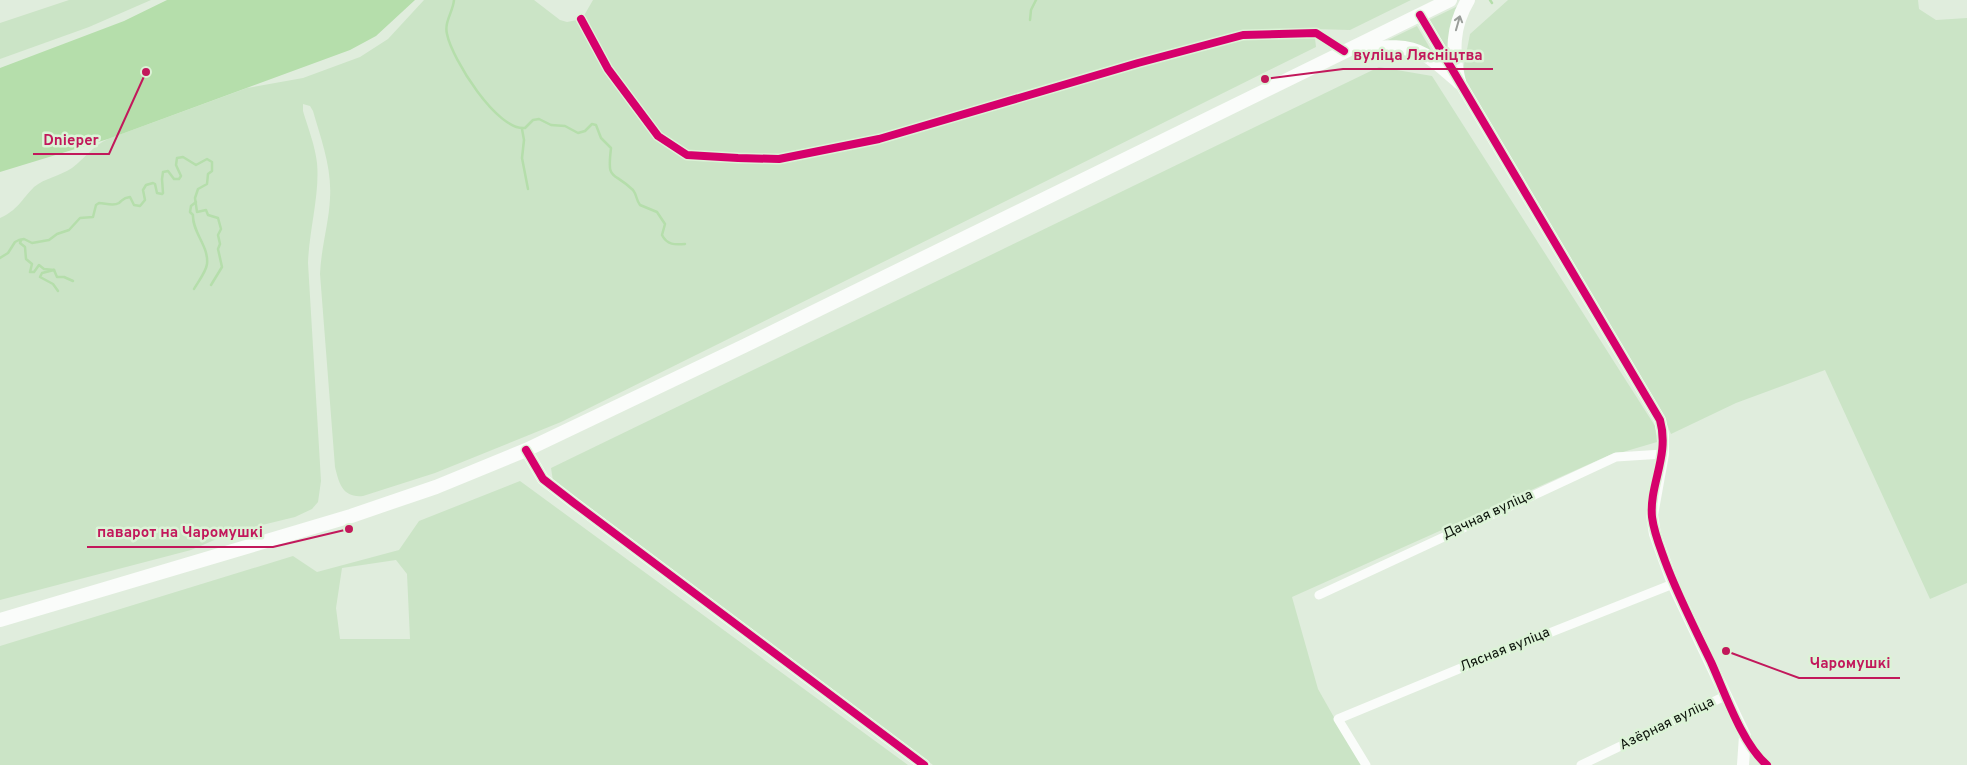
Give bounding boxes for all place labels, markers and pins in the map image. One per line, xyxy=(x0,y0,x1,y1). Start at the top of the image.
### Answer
callout: вуліца Лясніцтва xyxy=(1343,39,1493,69)
callout: Dnieper xyxy=(33,124,109,154)
callout: паварот на Чаромушкі xyxy=(87,517,273,547)
callout: Чаромушкі xyxy=(1799,648,1900,678)

